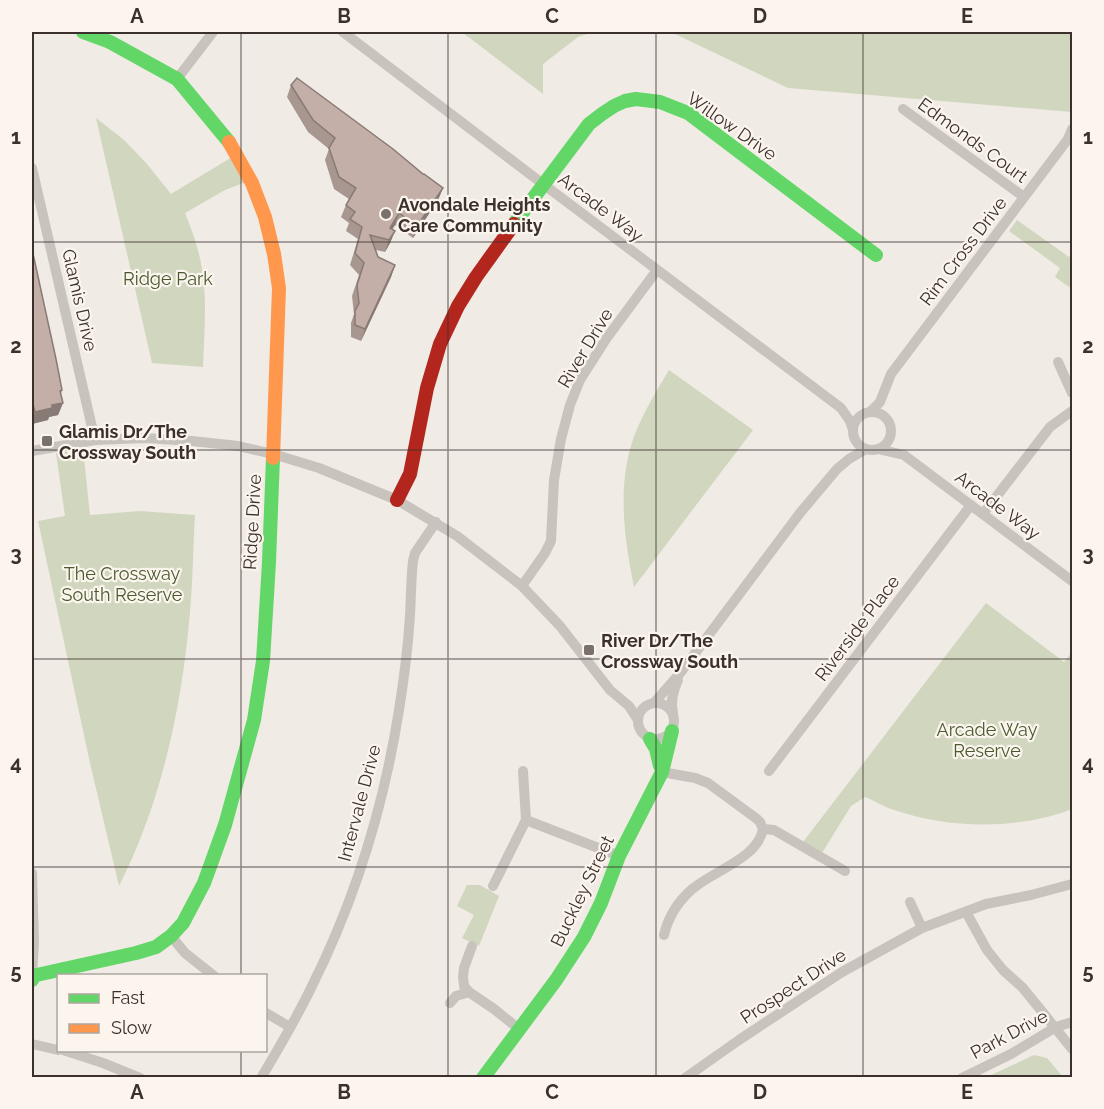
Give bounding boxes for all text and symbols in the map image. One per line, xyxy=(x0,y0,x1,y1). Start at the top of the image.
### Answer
text: A xyxy=(130,4,144,28)
text: B xyxy=(337,4,351,28)
text: C xyxy=(545,4,559,28)
text: D xyxy=(753,4,767,28)
text: E xyxy=(961,4,973,28)
street label: Willow Drive xyxy=(683,87,781,165)
street label: Edmonds Court xyxy=(914,93,1032,187)
text: 1 xyxy=(11,125,21,149)
text: 1 xyxy=(1083,125,1093,149)
street label: Arcade Way xyxy=(554,168,648,246)
street label: Rim Cross Drive xyxy=(915,192,1011,310)
place label: Avondale Heights Care Community xyxy=(398,194,550,236)
marker: Avondale Heights Care Community xyxy=(379,207,393,221)
street label: Glamis Drive xyxy=(58,247,102,354)
park label: Ridge Park xyxy=(123,268,213,289)
street label: River Drive xyxy=(553,304,617,391)
text: 2 xyxy=(10,334,22,358)
text: 2 xyxy=(1082,334,1094,358)
place label: Glamis Dr/The Crossway South xyxy=(59,421,196,463)
marker: Glamis Dr/The Crossway South xyxy=(40,434,54,448)
street label: Arcade Way xyxy=(951,466,1045,544)
street label: Ridge Drive xyxy=(239,473,265,570)
text: 3 xyxy=(10,542,22,566)
text: 3 xyxy=(1082,542,1094,566)
park label: The Crossway South Reserve xyxy=(62,563,183,605)
street label: Riverside Place xyxy=(810,571,904,685)
place label: River Dr/The Crossway South xyxy=(601,630,738,672)
marker: River Dr/The Crossway South xyxy=(582,643,596,657)
park label: Arcade Way Reserve xyxy=(937,719,1038,761)
street label: Intervale Drive xyxy=(333,742,385,864)
text: 4 xyxy=(10,751,22,775)
text: 4 xyxy=(1082,751,1094,775)
street label: Buckley Street xyxy=(546,832,618,950)
street label: Prospect Drive xyxy=(736,944,850,1028)
text: 5 xyxy=(10,960,22,984)
text: 5 xyxy=(1082,960,1094,984)
legend xyxy=(57,974,267,1052)
text: Fast xyxy=(111,987,145,1008)
street label: Park Drive xyxy=(967,1005,1052,1063)
text: Slow xyxy=(111,1017,152,1038)
text: A xyxy=(130,1080,144,1104)
text: B xyxy=(337,1080,351,1104)
text: C xyxy=(545,1080,559,1104)
text: D xyxy=(753,1080,767,1104)
text: E xyxy=(961,1080,973,1104)

